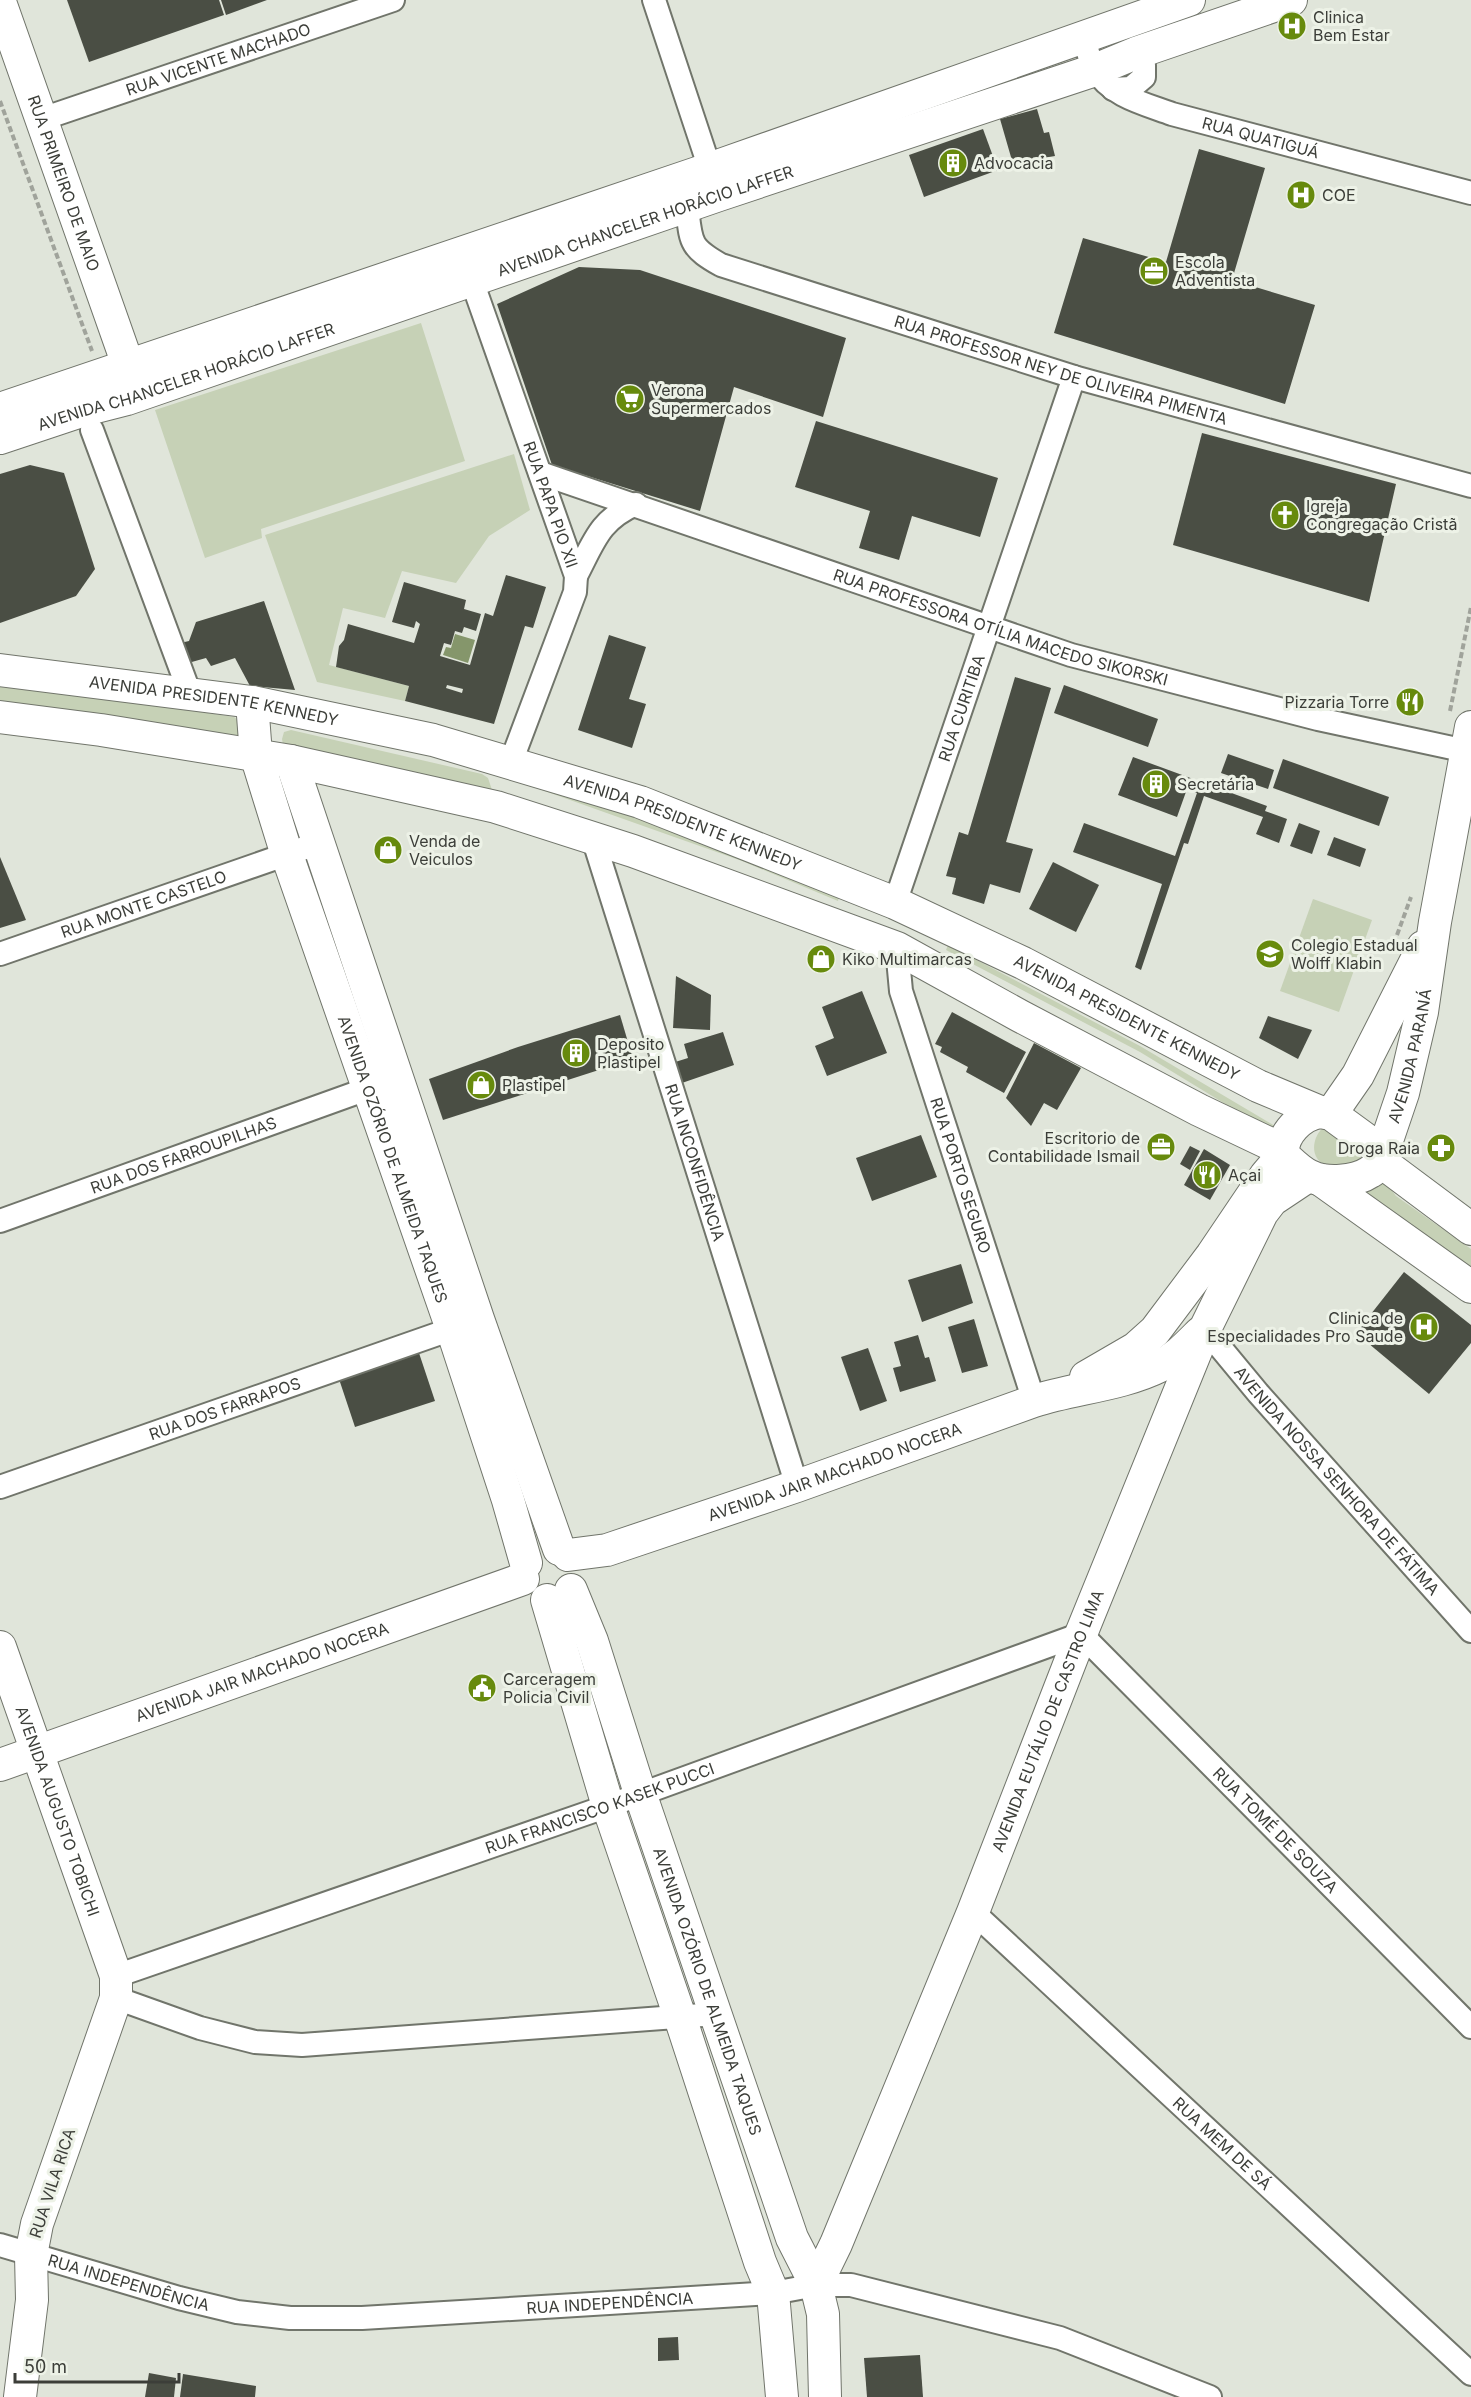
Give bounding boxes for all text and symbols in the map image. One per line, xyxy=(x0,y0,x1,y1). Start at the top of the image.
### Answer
place label: Clinica Bem Estar xyxy=(1313,7,1390,45)
hospital icon: Clinica Bem Estar xyxy=(1276,10,1308,42)
street label: RUA VICENTE MACHADO xyxy=(123,19,313,100)
street label: RUA PRIMEIRO DE MAIO xyxy=(24,92,104,274)
street label: RUA QUATIGUÁ xyxy=(1200,112,1321,162)
building icon: Advocacia xyxy=(937,147,969,179)
place label: Advocacia xyxy=(974,153,1053,173)
street label: AVENIDA CHANCELER HORÁCIO LAFFER xyxy=(495,161,796,281)
hospital icon: COE xyxy=(1285,179,1317,211)
place label: COE xyxy=(1322,185,1356,205)
place label: Escola Adventista xyxy=(1175,252,1255,290)
office icon: Escola Adventista xyxy=(1138,255,1170,287)
street label: RUA PROFESSOR NEY DE OLIVEIRA PIMENTA xyxy=(892,311,1230,429)
street label: AVENIDA CHANCELER HORÁCIO LAFFER xyxy=(35,318,337,435)
place label: Verona Supermercados xyxy=(651,380,771,418)
supermarket icon: Verona Supermercados xyxy=(614,383,646,415)
street label: RUA PAPA PIO XII xyxy=(519,439,582,571)
place label: Igreja Congregação Cristã xyxy=(1306,496,1457,534)
church icon: Igreja Congregação Cristã xyxy=(1269,499,1301,531)
street label: RUA PROFESSORA OTÍLIA MACEDO SIKORSKI xyxy=(831,564,1170,690)
street label: RUA CURITIBA xyxy=(934,652,989,764)
street label: AVENIDA PRESIDENTE KENNEDY xyxy=(88,671,340,730)
restaurant icon: Pizzaria Torre xyxy=(1394,686,1426,718)
place label: Pizzaria Torre xyxy=(1285,692,1389,712)
building icon: Secretária xyxy=(1140,768,1172,800)
street label: AVENIDA PRESIDENTE KENNEDY xyxy=(561,770,805,875)
place label: Secretária xyxy=(1177,774,1254,794)
place label: Venda de Veiculos xyxy=(409,831,480,869)
shop icon: Venda de Veiculos xyxy=(372,834,404,866)
street label: RUA MONTE CASTELO xyxy=(58,866,229,942)
place label: Colegio Estadual Wolff Klabin xyxy=(1291,935,1418,973)
school or university icon: Colegio Estadual Wolff Klabin xyxy=(1254,938,1286,970)
shop icon: Kiko Multimarcas xyxy=(805,943,837,975)
place label: Kiko Multimarcas xyxy=(842,949,972,969)
street label: AVENIDA PRESIDENTE KENNEDY xyxy=(1011,950,1243,1085)
street label: AVENIDA PARANÁ xyxy=(1383,987,1435,1126)
street label: AVENIDA OZÓRIO DE ALMEIDA TAQUES xyxy=(334,1013,452,1306)
place label: Deposito Plastipel xyxy=(597,1034,664,1072)
building icon: Deposito Plastipel xyxy=(560,1037,592,1069)
shop icon: Plastipel xyxy=(465,1069,497,1101)
place label: Plastipel xyxy=(502,1075,566,1095)
street label: RUA INCONFIDÊNCIA xyxy=(661,1081,729,1243)
street label: RUA PORTO SEGURO xyxy=(926,1095,995,1256)
street label: RUA DOS FARROUPILHAS xyxy=(88,1112,279,1198)
place label: Escritorio de Contabilidade Ismail xyxy=(988,1128,1140,1166)
office icon: Escritorio de Contabilidade Ismail xyxy=(1145,1131,1177,1163)
pharmacy icon: Droga Raia xyxy=(1425,1132,1457,1164)
place label: Droga Raia xyxy=(1338,1138,1420,1158)
restaurant icon: Açai xyxy=(1191,1159,1223,1191)
place label: Açai xyxy=(1228,1165,1261,1185)
place label: Clinica de Especialidades Pro Saude xyxy=(1207,1308,1403,1346)
hospital icon: Clinica de Especialidades Pro Saude xyxy=(1408,1311,1440,1343)
street label: AVENIDA NOSSA SENHORA DE FÁTIMA xyxy=(1230,1362,1444,1599)
street label: RUA DOS FARRAPOS xyxy=(146,1373,303,1444)
street label: AVENIDA JAIR MACHADO NOCERA xyxy=(705,1418,964,1525)
street label: AVENIDA EUTÁLIO DE CASTRO LIMA xyxy=(987,1587,1108,1855)
street label: AVENIDA JAIR MACHADO NOCERA xyxy=(133,1618,391,1726)
place label: Carceragem Policia Civil xyxy=(503,1669,596,1707)
public building icon: Carceragem Policia Civil xyxy=(466,1672,498,1704)
street label: AVENIDA AUGUSTO TOBICHI xyxy=(12,1703,104,1919)
street label: RUA FRANCISCO KASEK PUCCI xyxy=(482,1758,717,1858)
street label: RUA TOMÉ DE SOUZA xyxy=(1209,1763,1342,1897)
street label: AVENIDA OZÓRIO DE ALMEIDA TAQUES xyxy=(649,1845,766,2138)
street label: RUA MEM DE SÁ xyxy=(1169,2093,1276,2194)
street label: RUA VILA RICA xyxy=(25,2126,79,2240)
street label: RUA INDEPENDÊNCIA xyxy=(46,2250,211,2315)
street label: RUA INDEPENDÊNCIA xyxy=(526,2288,694,2318)
scale bar xyxy=(15,2346,178,2384)
text: 50 m xyxy=(24,2356,67,2377)

